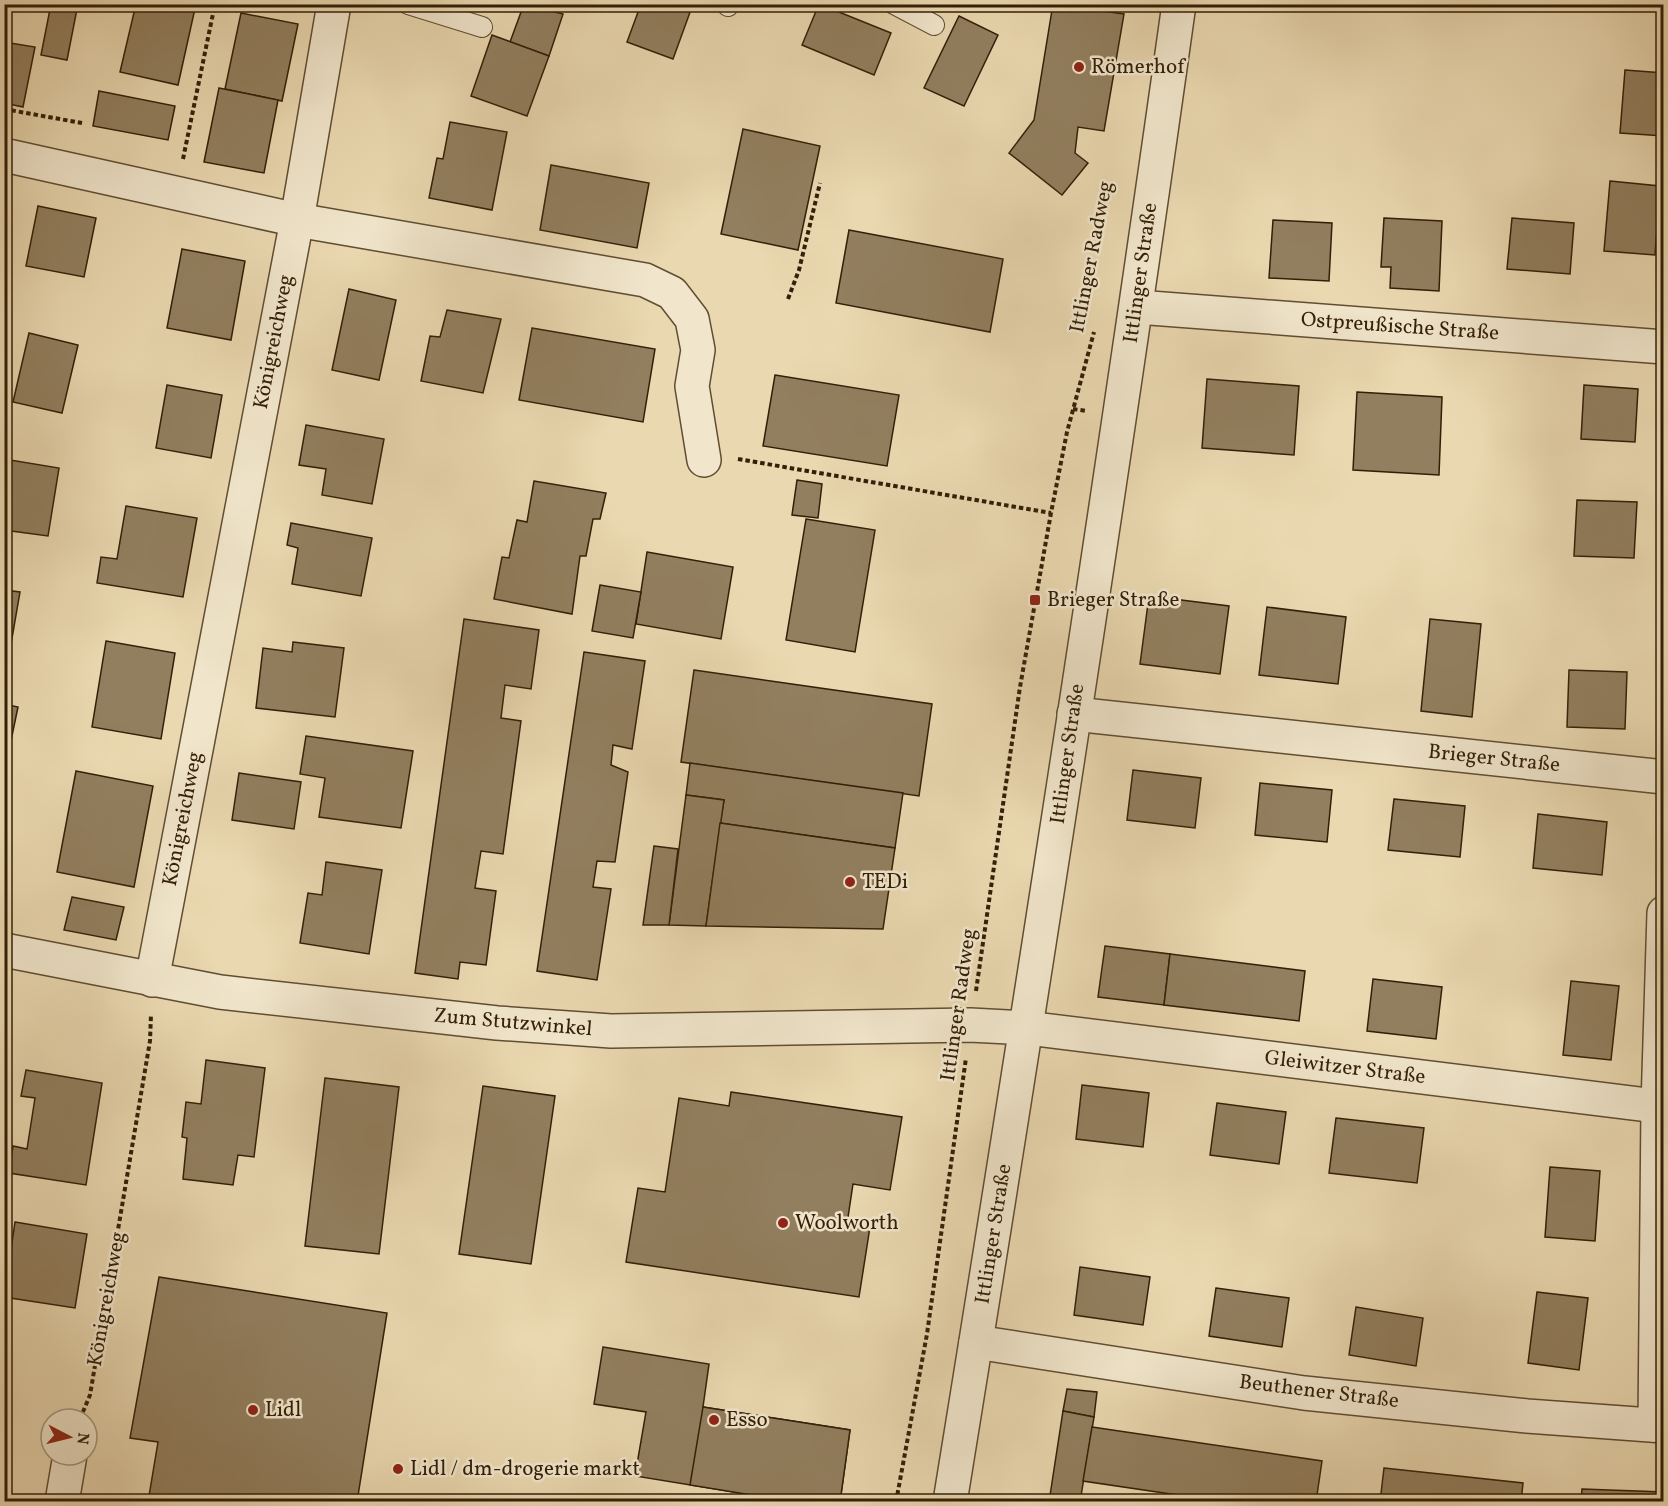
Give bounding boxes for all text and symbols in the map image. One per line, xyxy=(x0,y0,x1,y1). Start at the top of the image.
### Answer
place label: Römerhof xyxy=(1091,53,1186,82)
marker: Römerhof xyxy=(1072,60,1086,74)
street label: Ittlinger Radweg xyxy=(1063,179,1121,335)
street label: Ittlinger Straße xyxy=(1117,201,1165,345)
street label: Königreichweg xyxy=(247,272,301,412)
street label: Ostpreußische Straße xyxy=(1300,306,1500,348)
place label: Brieger Straße xyxy=(1047,586,1180,615)
marker: Brieger Straße xyxy=(1028,593,1042,607)
street label: Ittlinger Straße xyxy=(1044,682,1092,826)
street label: Brieger Straße xyxy=(1427,738,1561,780)
street label: Königreichweg xyxy=(156,749,210,889)
place label: TEDi xyxy=(862,868,908,897)
marker: TEDi xyxy=(843,875,857,889)
street label: Ittlinger Radweg xyxy=(934,927,984,1083)
street label: Zum Stutzwinkel xyxy=(433,1002,593,1044)
street label: Gleiwitzer Straße xyxy=(1263,1044,1427,1092)
street label: Ittlinger Straße xyxy=(969,1162,1019,1306)
place label: Woolworth xyxy=(795,1209,899,1238)
marker: Woolworth xyxy=(776,1216,790,1230)
street label: Königreichweg xyxy=(81,1229,133,1369)
street label: Beuthener Straße xyxy=(1237,1368,1401,1416)
place label: Lidl xyxy=(265,1396,301,1425)
marker: Lidl xyxy=(246,1403,260,1417)
place label: Esso xyxy=(726,1406,768,1435)
north arrow xyxy=(39,1407,99,1467)
marker: Esso xyxy=(707,1413,721,1427)
text: N xyxy=(70,1431,94,1446)
place label: Lidl / dm-drogerie markt xyxy=(410,1455,640,1484)
marker: Lidl / dm-drogerie markt xyxy=(391,1462,405,1476)

